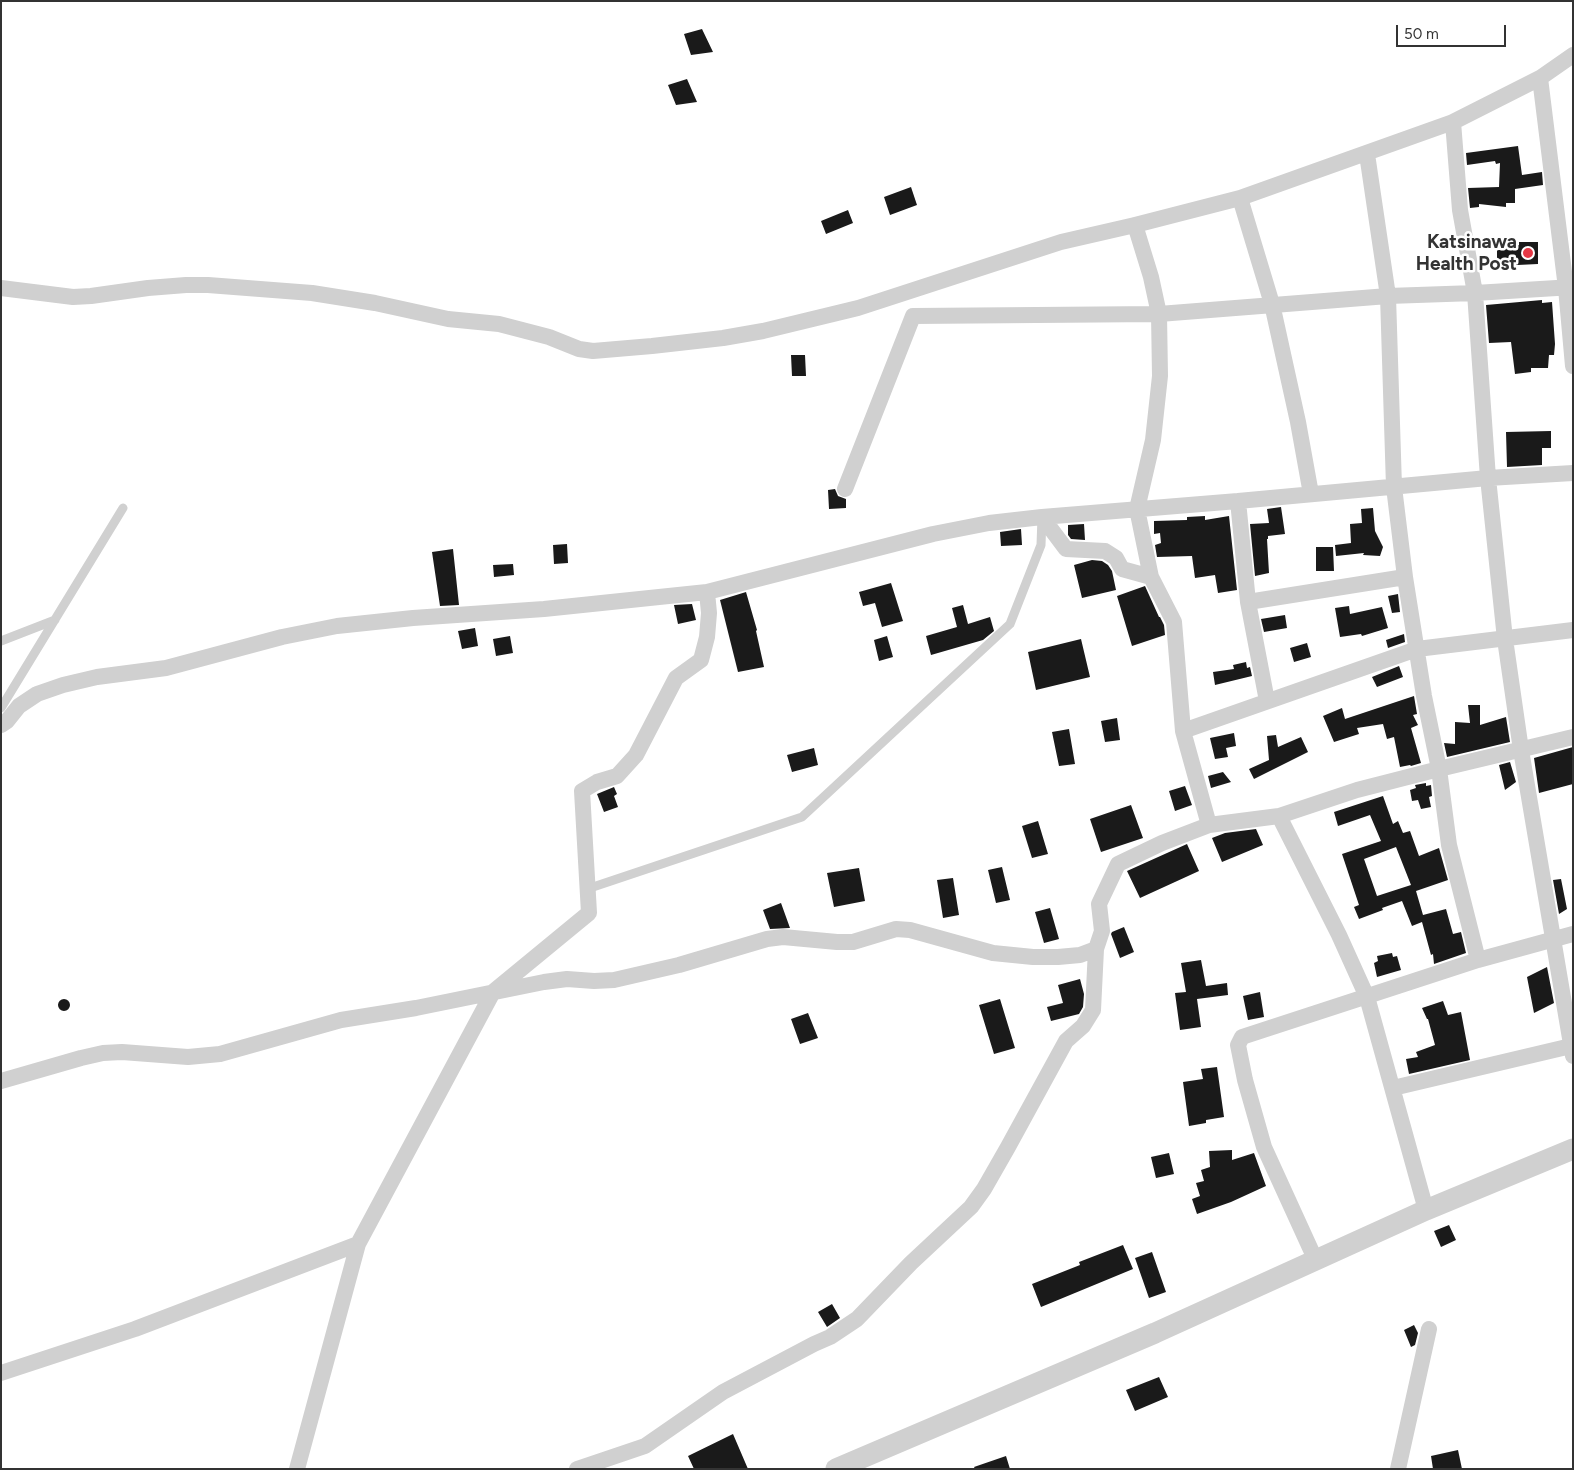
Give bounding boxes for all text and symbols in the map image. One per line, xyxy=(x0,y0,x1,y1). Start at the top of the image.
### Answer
scale bar xyxy=(1399,15,1509,47)
text: 50 m xyxy=(1404,25,1439,43)
place label: Katsinawa Health Post xyxy=(1416,231,1517,275)
marker: Katsinawa Health Post xyxy=(1521,246,1535,260)

